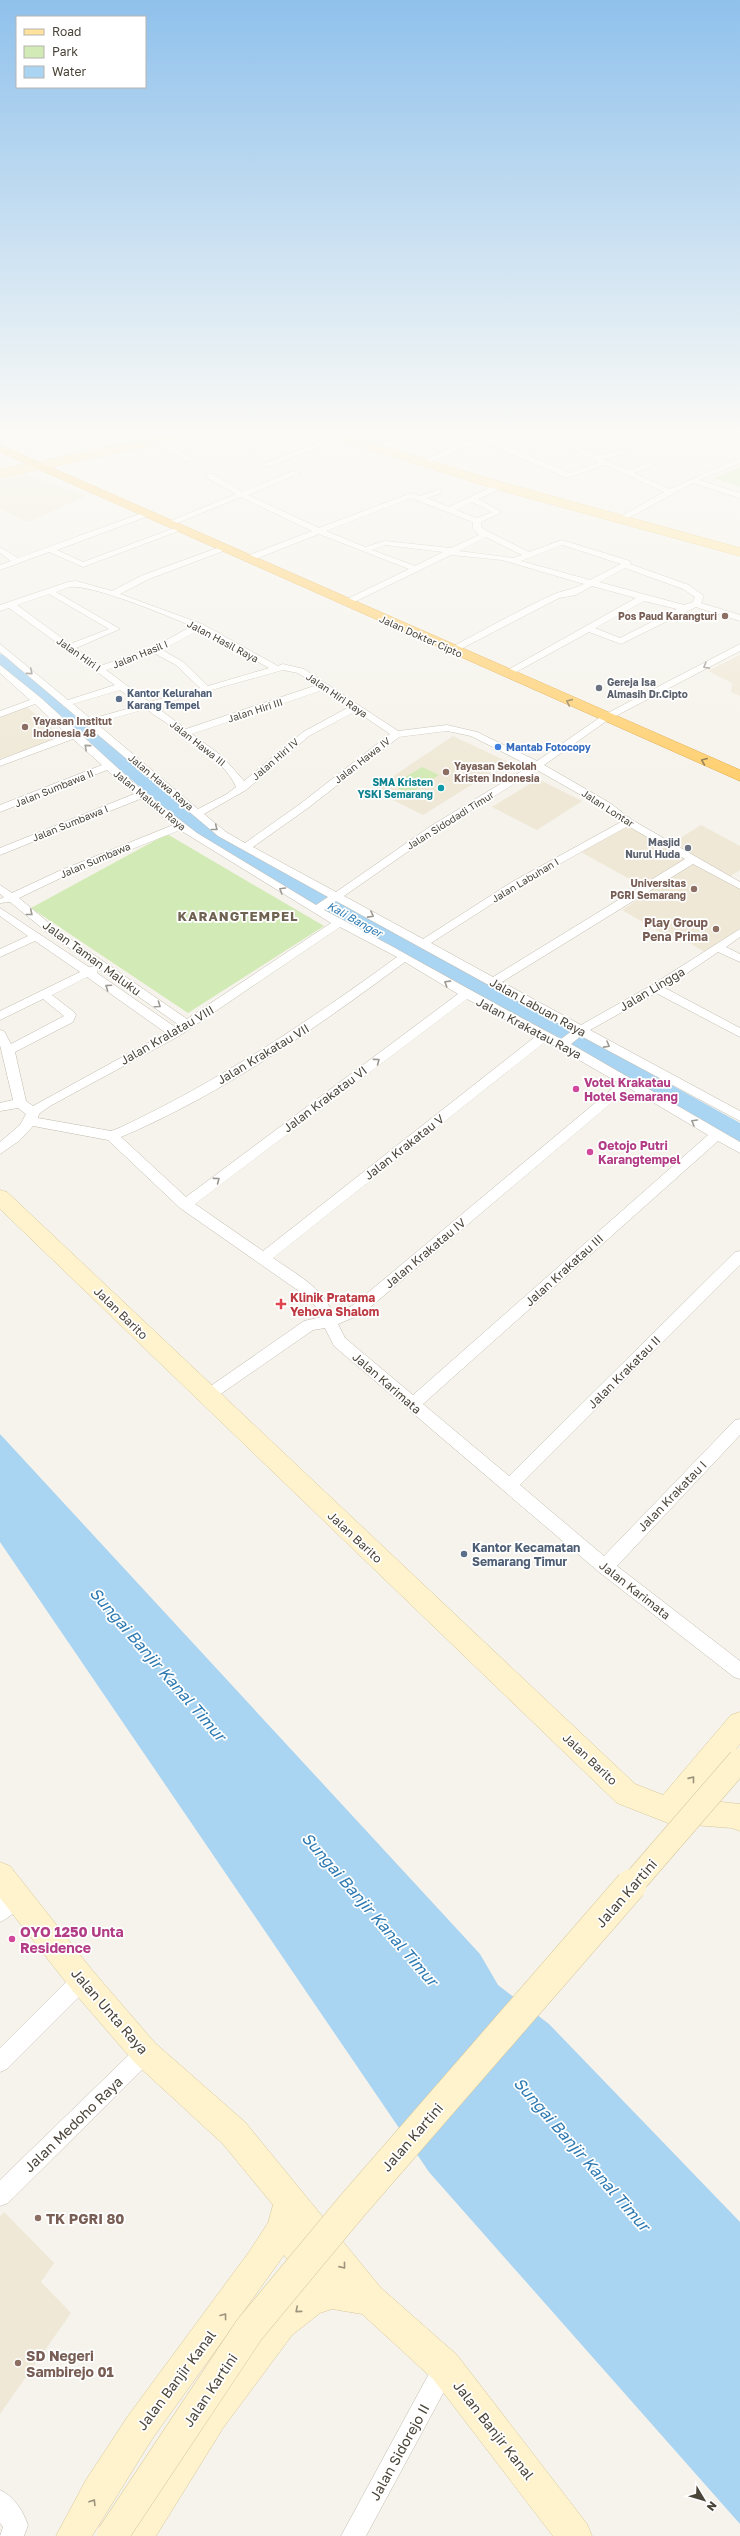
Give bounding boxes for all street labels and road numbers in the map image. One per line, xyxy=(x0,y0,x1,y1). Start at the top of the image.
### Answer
street label: Jalan Dokter Cipto xyxy=(378,612,464,660)
street label: Jalan Hasil Raya xyxy=(185,617,261,665)
street label: Jalan Hiri I xyxy=(55,634,103,674)
street label: Jalan Hasil I xyxy=(111,637,169,671)
street label: Jalan Hiri Raya xyxy=(304,670,370,720)
street label: Jalan Hiri III xyxy=(226,695,284,725)
street label: Jalan Hawa III xyxy=(168,718,228,768)
street label: Jalan Hawa IV xyxy=(332,734,393,786)
street label: Jalan Hiri IV xyxy=(249,735,301,783)
street label: Jalan Hawa Raya xyxy=(126,751,196,813)
street label: Jalan Sumbawa II xyxy=(13,767,95,809)
street label: Jalan Maluku Raya xyxy=(111,767,189,833)
street label: Jalan Lontar xyxy=(580,787,636,829)
street label: Jalan Sidodadi Timur xyxy=(404,788,496,852)
street label: Jalan Sumbawa I xyxy=(30,802,110,844)
street label: Jalan Sumbawa xyxy=(58,840,132,880)
street label: Jalan Labuhan I xyxy=(489,855,561,905)
street label: Jalan Taman Maluku xyxy=(40,917,144,999)
street label: Jalan Lingga xyxy=(617,964,687,1014)
street label: Jalan Labuan Raya xyxy=(487,974,589,1040)
street label: Jalan Krakatau Raya xyxy=(474,994,584,1062)
street label: Jalan Kralatau VIII xyxy=(117,1002,217,1068)
street label: Jalan Krakatau VII xyxy=(214,1021,312,1087)
street label: Jalan Krakatau VI xyxy=(280,1063,370,1135)
street label: Jalan Krakatau V xyxy=(361,1111,447,1183)
street label: Jalan Krakatau IV xyxy=(381,1215,469,1291)
street label: Jalan Krakatau III xyxy=(522,1231,606,1309)
street label: Jalan Barito xyxy=(91,1284,151,1342)
street label: Jalan Krakatau II xyxy=(584,1332,664,1412)
street label: Jalan Karimata xyxy=(350,1349,424,1417)
street label: Jalan Krakatau I xyxy=(634,1457,710,1535)
street label: Jalan Barito xyxy=(325,1508,385,1566)
street label: Jalan Karimata xyxy=(596,1558,674,1622)
street label: Jalan Barito xyxy=(560,1730,620,1788)
street label: Jalan Kartini xyxy=(592,1855,660,1931)
street label: Jalan Unta Raya xyxy=(68,1965,152,2057)
street label: Jalan Medoho Raya xyxy=(20,2073,126,2175)
street label: Jalan Kartini xyxy=(378,2099,446,2175)
street label: Jalan Banjir Kanal xyxy=(133,2327,219,2433)
street label: Jalan Kartini xyxy=(179,2350,241,2430)
street label: Jalan Banjir Kanal xyxy=(450,2377,538,2483)
street label: Jalan Sidorejo II xyxy=(365,2401,433,2503)

